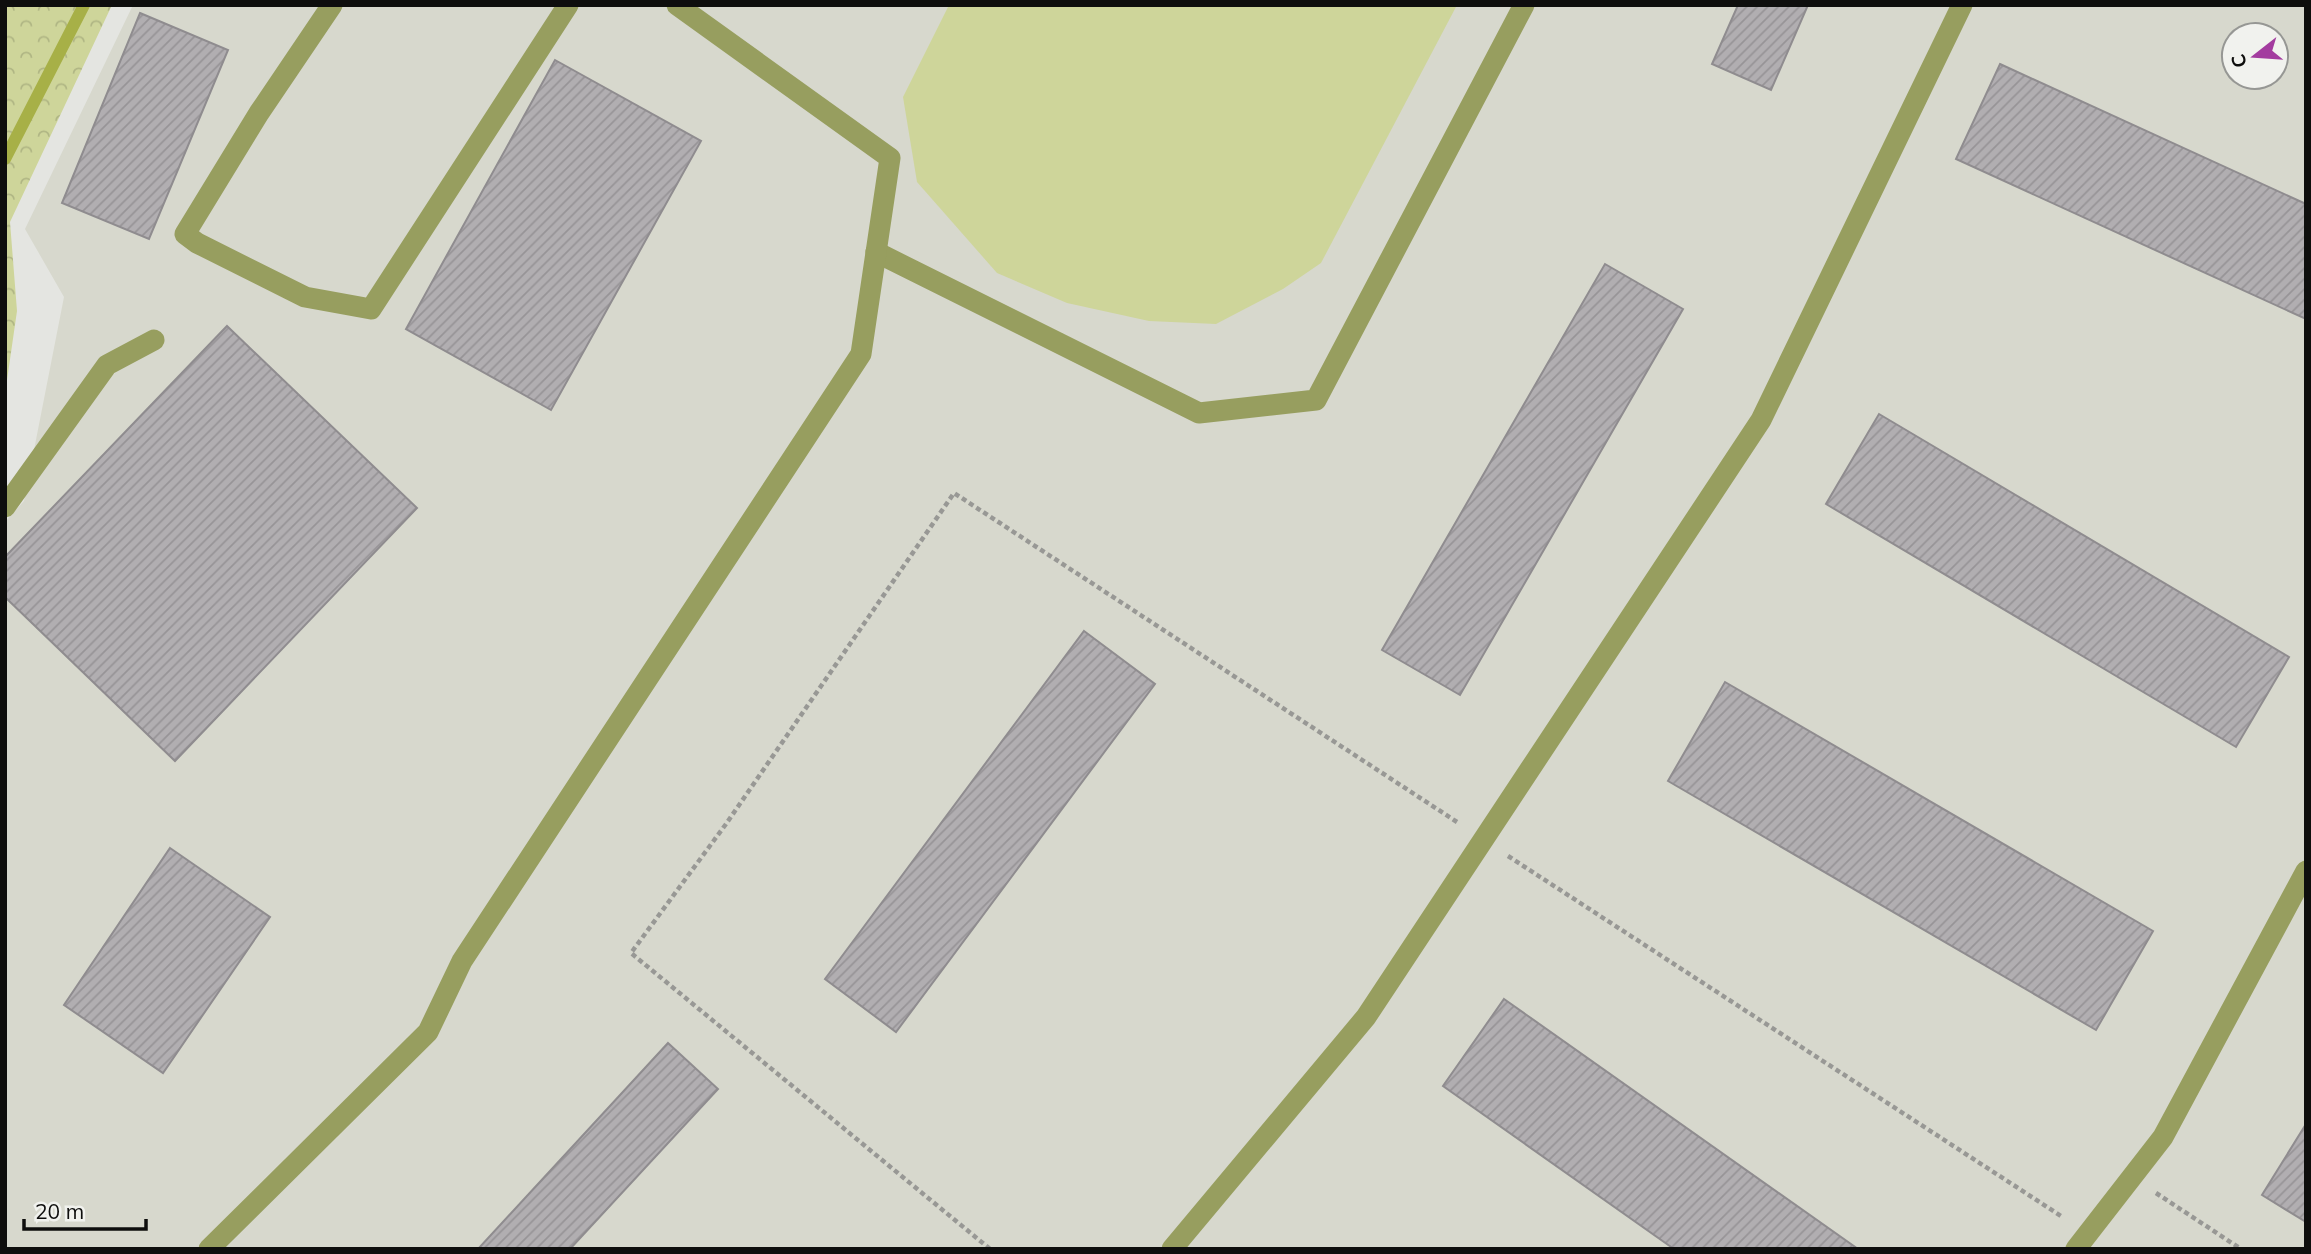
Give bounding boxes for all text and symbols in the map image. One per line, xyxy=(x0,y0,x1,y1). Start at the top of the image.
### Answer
north arrow xyxy=(2220,21,2290,91)
text: С xyxy=(2225,51,2252,71)
scale bar xyxy=(24,1188,147,1232)
text: 20 m xyxy=(35,1198,84,1224)

